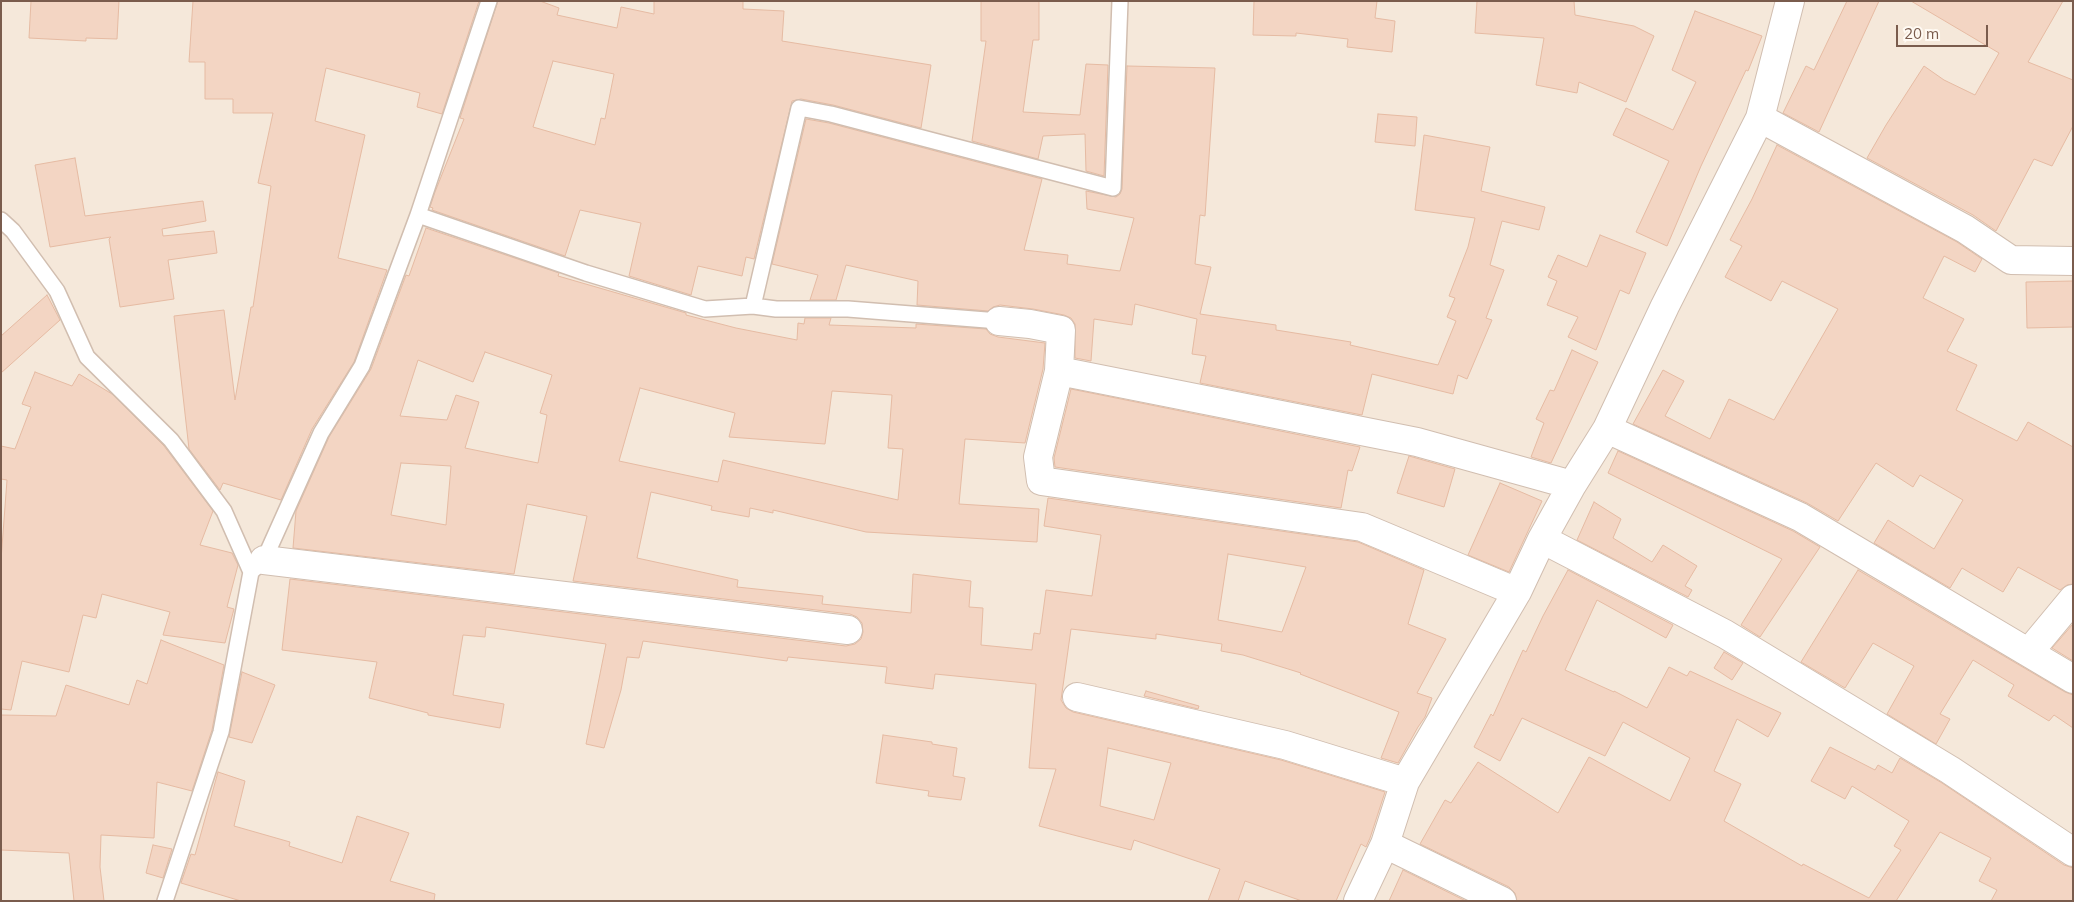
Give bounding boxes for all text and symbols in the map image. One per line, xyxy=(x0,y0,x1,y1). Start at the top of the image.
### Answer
scale bar xyxy=(1899,15,1992,47)
text: 20 m xyxy=(1904,24,1939,43)

